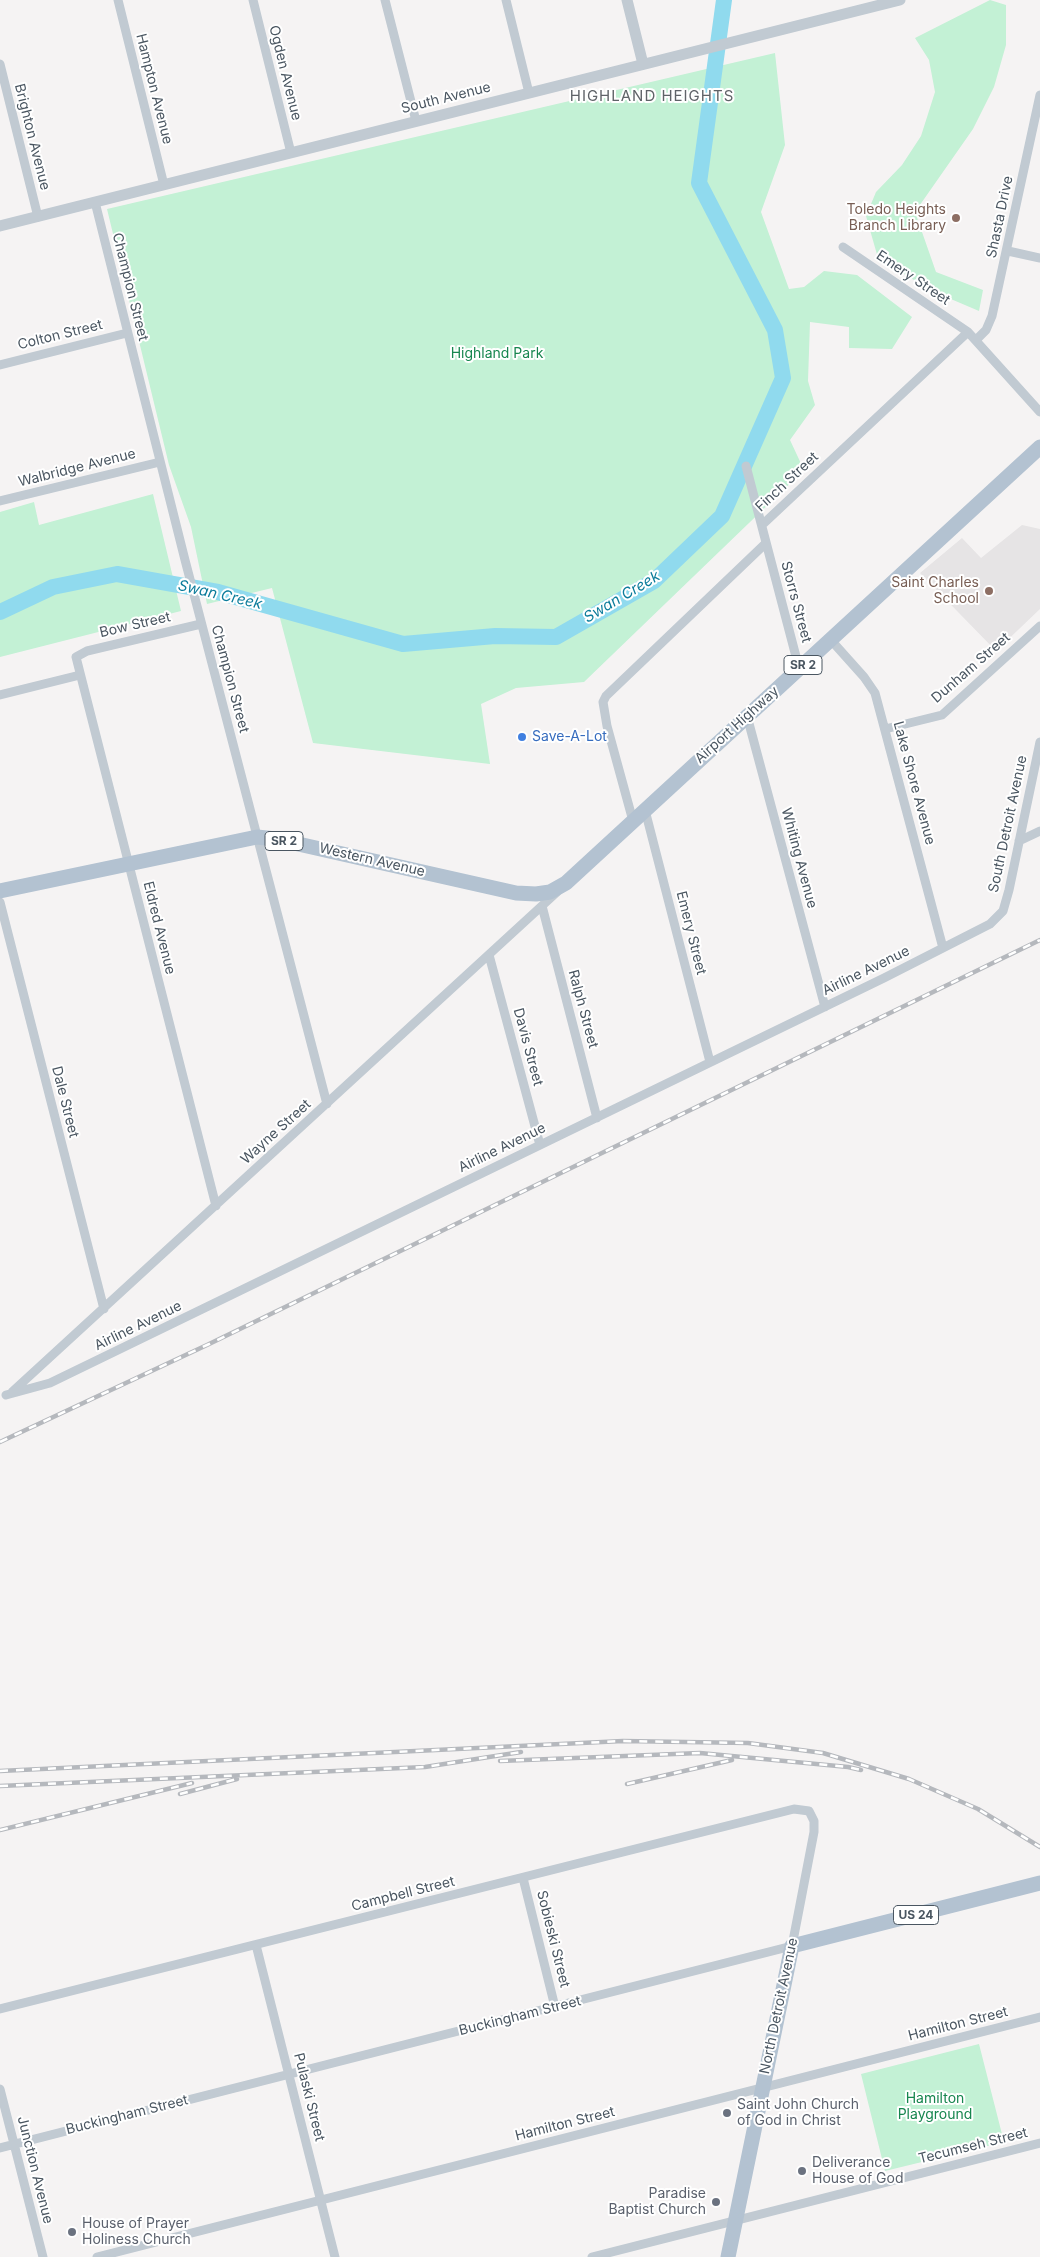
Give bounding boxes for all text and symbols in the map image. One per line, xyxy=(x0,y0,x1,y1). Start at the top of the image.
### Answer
street label: Ogden Avenue xyxy=(265,24,305,122)
street label: Hampton Avenue xyxy=(132,32,176,146)
street label: South Avenue xyxy=(400,79,492,117)
street label: Brighton Avenue xyxy=(11,82,53,192)
district label: HIGHLAND HEIGHTS xyxy=(568,87,736,105)
street label: Shasta Drive xyxy=(983,174,1017,260)
place label: Toledo Heights Branch Library xyxy=(847,202,946,234)
marker: Toledo Heights Branch Library xyxy=(950,212,962,224)
street label: Champion Street xyxy=(108,231,152,343)
street label: Emery Street xyxy=(873,247,953,309)
street label: Colton Street xyxy=(16,316,104,354)
park label: Highland Park xyxy=(451,346,543,362)
street label: Walbridge Avenue xyxy=(17,445,137,491)
street label: Finch Street xyxy=(752,449,822,515)
street label: Storrs Street xyxy=(777,560,815,644)
water label: Swan Creek xyxy=(581,567,663,627)
place label: Saint Charles School xyxy=(891,575,979,608)
water label: Swan Creek xyxy=(176,577,264,613)
marker: Saint Charles School xyxy=(983,585,995,597)
street label: Bow Street xyxy=(98,609,172,641)
street label: Champion Street xyxy=(208,623,252,735)
street label: Dunham Street xyxy=(928,629,1014,707)
road number: SR 2 xyxy=(784,656,822,674)
street label: Airport Highway xyxy=(692,683,782,767)
street label: Lake Shore Avenue xyxy=(889,719,939,847)
place label: Save-A-Lot xyxy=(532,729,607,745)
marker: Save-A-Lot xyxy=(516,731,528,743)
street label: South Detroit Avenue xyxy=(985,754,1031,894)
street label: Whiting Avenue xyxy=(778,806,820,910)
road number: SR 2 xyxy=(265,831,303,850)
street label: Western Avenue xyxy=(317,840,427,880)
street label: Eldred Avenue xyxy=(139,880,179,976)
street label: Emery Street xyxy=(672,889,710,977)
street label: Airline Avenue xyxy=(820,943,912,999)
street label: Ralph Street xyxy=(564,968,602,1050)
street label: Davis Street xyxy=(510,1006,546,1088)
street label: Dale Street xyxy=(48,1065,82,1139)
street label: Wayne Street xyxy=(238,1096,314,1168)
street label: Airline Avenue xyxy=(456,1120,548,1176)
street label: Airline Avenue xyxy=(92,1298,184,1354)
street label: Campbell Street xyxy=(350,1873,456,1915)
street label: Sobieski Street xyxy=(533,1889,573,1989)
road number: US 24 xyxy=(894,1906,938,1924)
street label: North Detroit Avenue xyxy=(756,1936,802,2076)
street label: Buckingham Street xyxy=(457,1993,583,2039)
street label: Hamilton Street xyxy=(906,2004,1010,2044)
street label: Pulaski Street xyxy=(290,2051,328,2143)
park label: Hamilton Playground xyxy=(898,2091,972,2124)
street label: Buckingham Street xyxy=(64,2092,190,2138)
place label: Saint John Church of God in Christ xyxy=(737,2097,859,2130)
street label: Hamilton Street xyxy=(513,2104,617,2144)
marker: Saint John Church of God in Christ xyxy=(721,2107,733,2119)
street label: Junction Avenue xyxy=(14,2114,56,2226)
street label: Tecumseh Street xyxy=(917,2124,1029,2168)
place label: Deliverance House of God xyxy=(812,2155,903,2188)
marker: Deliverance House of God xyxy=(796,2165,808,2177)
place label: Paradise Baptist Church xyxy=(608,2186,706,2218)
marker: Paradise Baptist Church xyxy=(710,2196,722,2208)
place label: House of Prayer Holiness Church xyxy=(82,2216,191,2248)
marker: House of Prayer Holiness Church xyxy=(66,2226,78,2238)

